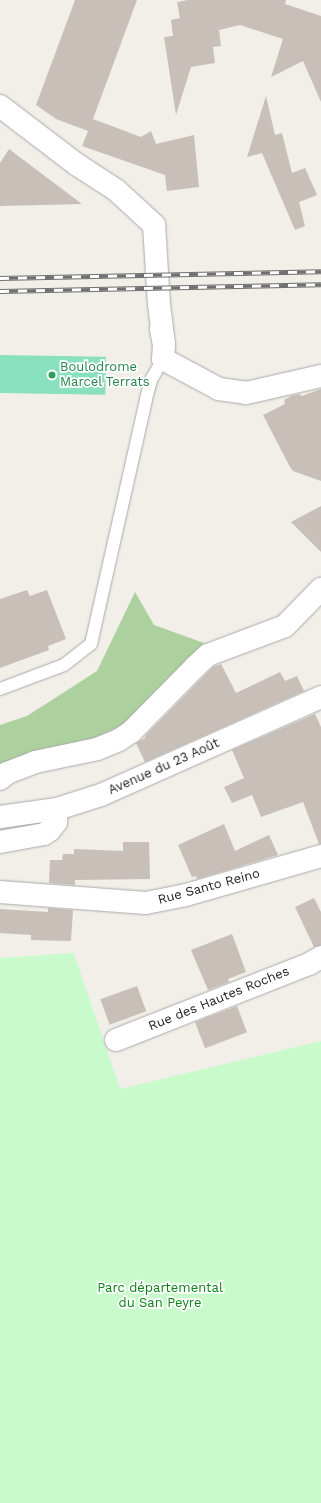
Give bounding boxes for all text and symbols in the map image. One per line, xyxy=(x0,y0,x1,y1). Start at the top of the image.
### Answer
place label: Boulodrome Marcel Terrats xyxy=(60,360,150,391)
marker: Boulodrome Marcel Terrats xyxy=(47,370,57,380)
street label: Avenue du 23 Août xyxy=(106,735,222,799)
street label: Rue Santo Reino xyxy=(156,866,262,908)
street label: Rue des Hautes Roches xyxy=(146,964,292,1034)
park label: Parc départemental du San Peyre xyxy=(97,1281,223,1312)

